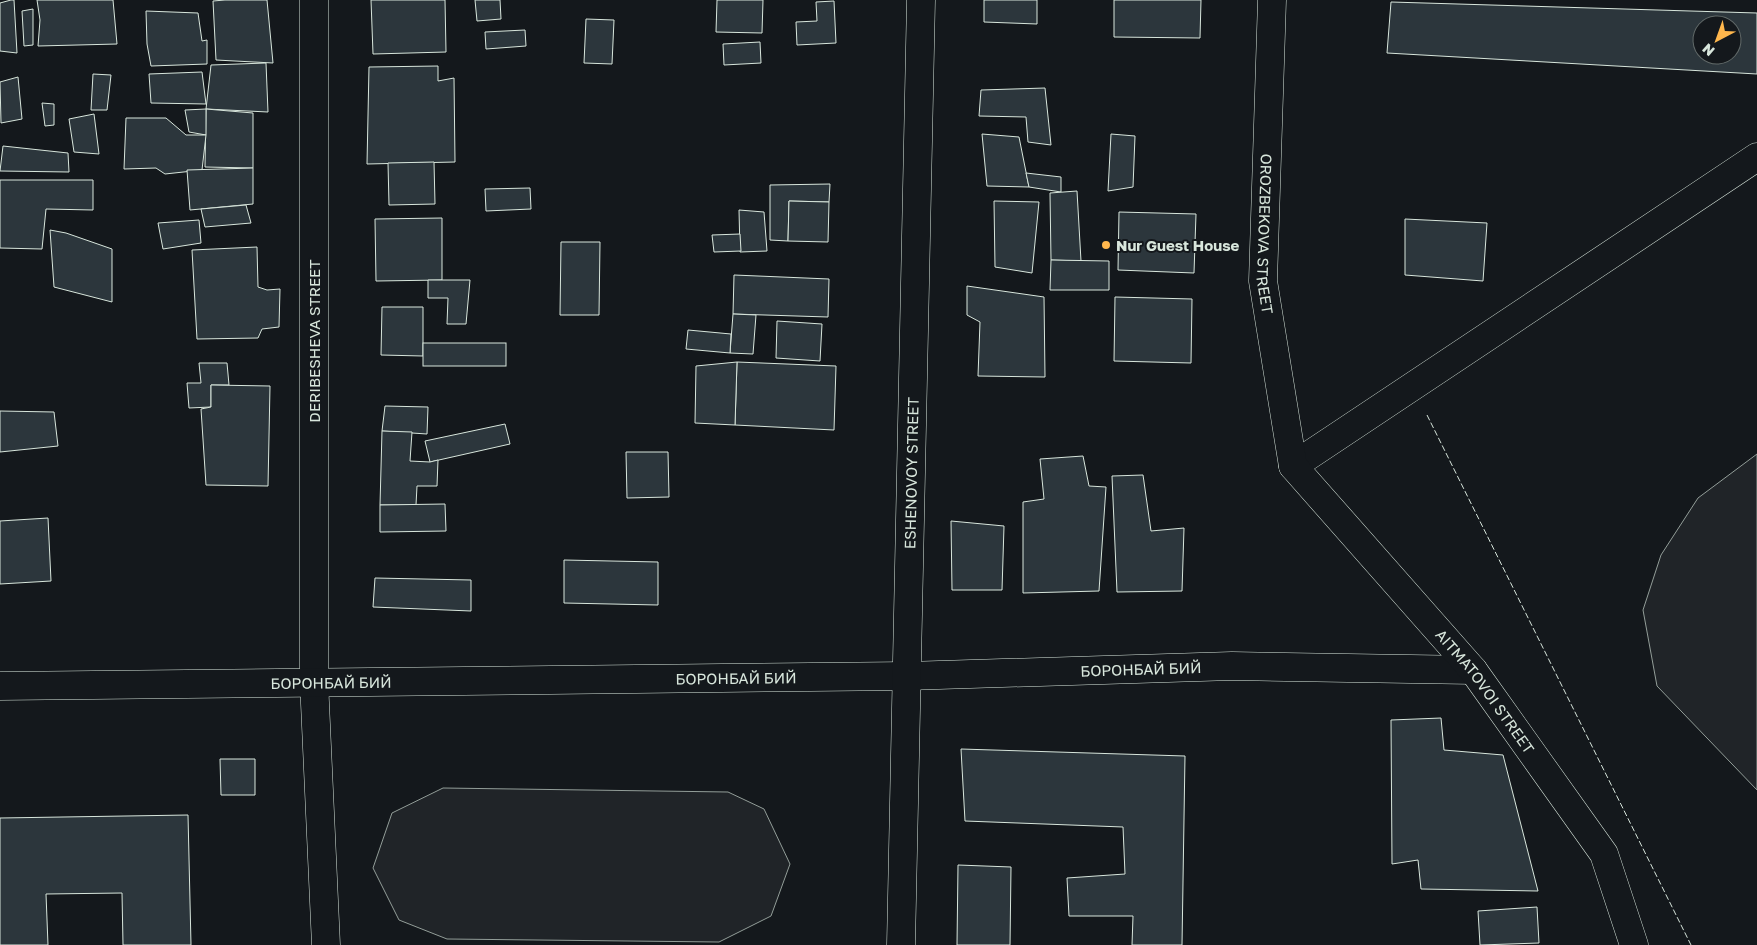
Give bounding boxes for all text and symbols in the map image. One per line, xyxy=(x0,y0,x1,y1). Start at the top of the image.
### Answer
north arrow xyxy=(1692,15,1742,65)
text: N xyxy=(1699,40,1718,60)
street label: OROZBEKOVA STREET xyxy=(1253,153,1277,315)
place label: Nur Guest House xyxy=(1116,236,1240,254)
marker: Nur Guest House xyxy=(1100,239,1112,251)
street label: DERIBESHEVA STREET xyxy=(305,259,323,423)
street label: ESHENOVOY STREET xyxy=(900,397,922,549)
street label: AITMATOVOI STREET xyxy=(1432,625,1538,757)
street label: БОРОНБАЙ БИЙ xyxy=(1080,658,1202,680)
street label: БОРОНБАЙ БИЙ xyxy=(675,668,797,688)
street label: БОРОНБАЙ БИЙ xyxy=(270,673,392,692)

